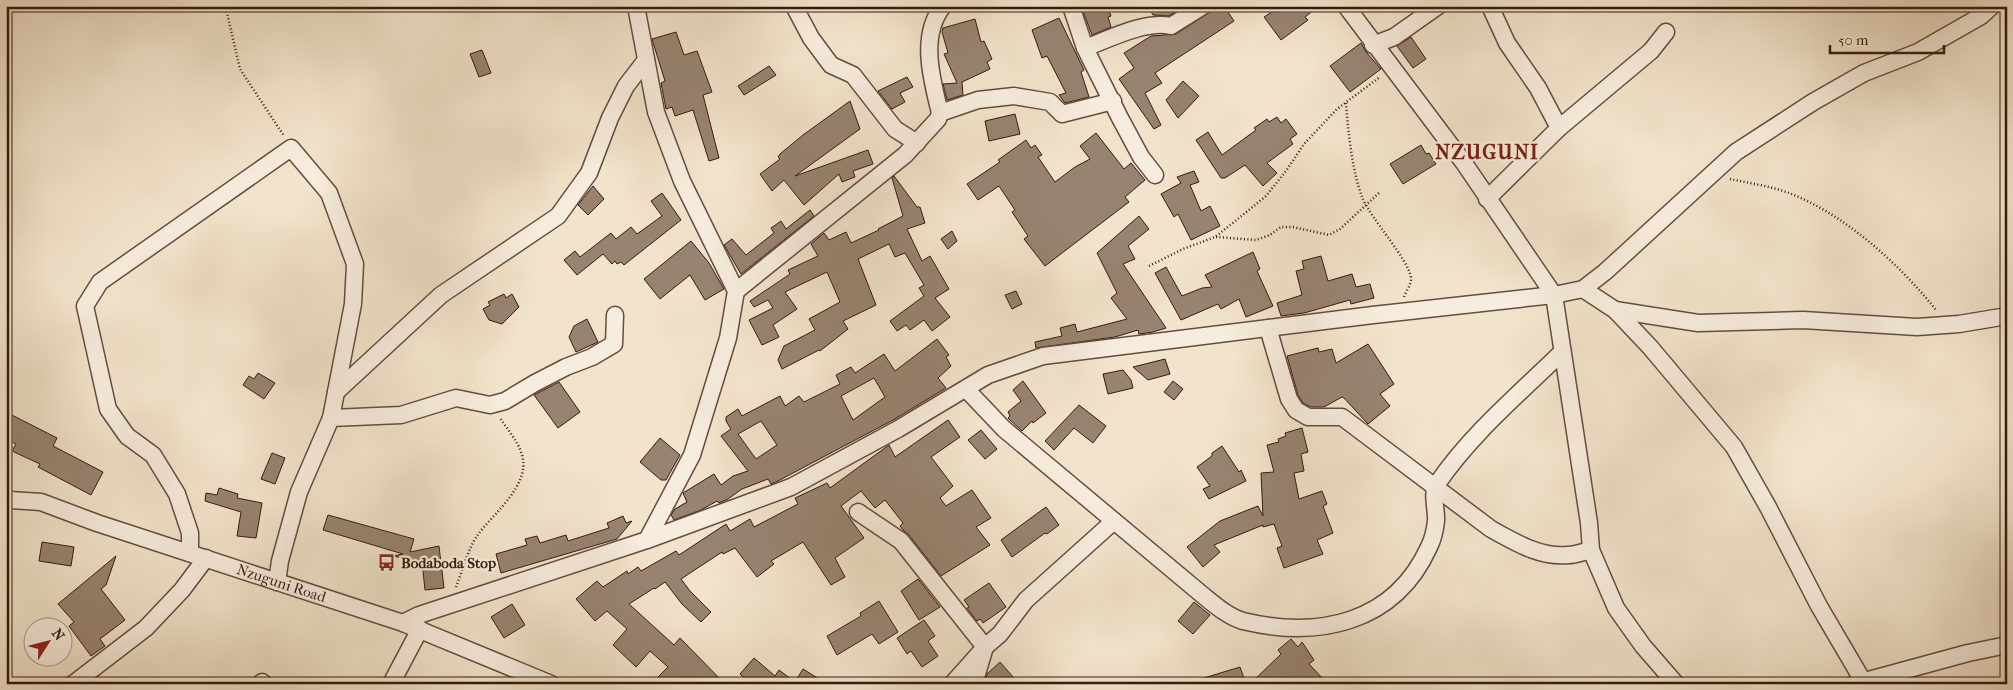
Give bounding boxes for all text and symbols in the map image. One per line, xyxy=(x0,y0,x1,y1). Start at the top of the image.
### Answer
scale bar xyxy=(1830,22,1944,54)
text: 50 m xyxy=(1838,31,1869,49)
district label: NZUGUNI xyxy=(1435,141,1539,164)
bus stop icon: Bodaboda Stop xyxy=(377,553,397,573)
place label: Bodaboda Stop xyxy=(401,554,496,572)
street label: Nzuguni Road xyxy=(235,560,329,606)
north arrow xyxy=(22,618,72,668)
text: N xyxy=(48,625,68,644)

